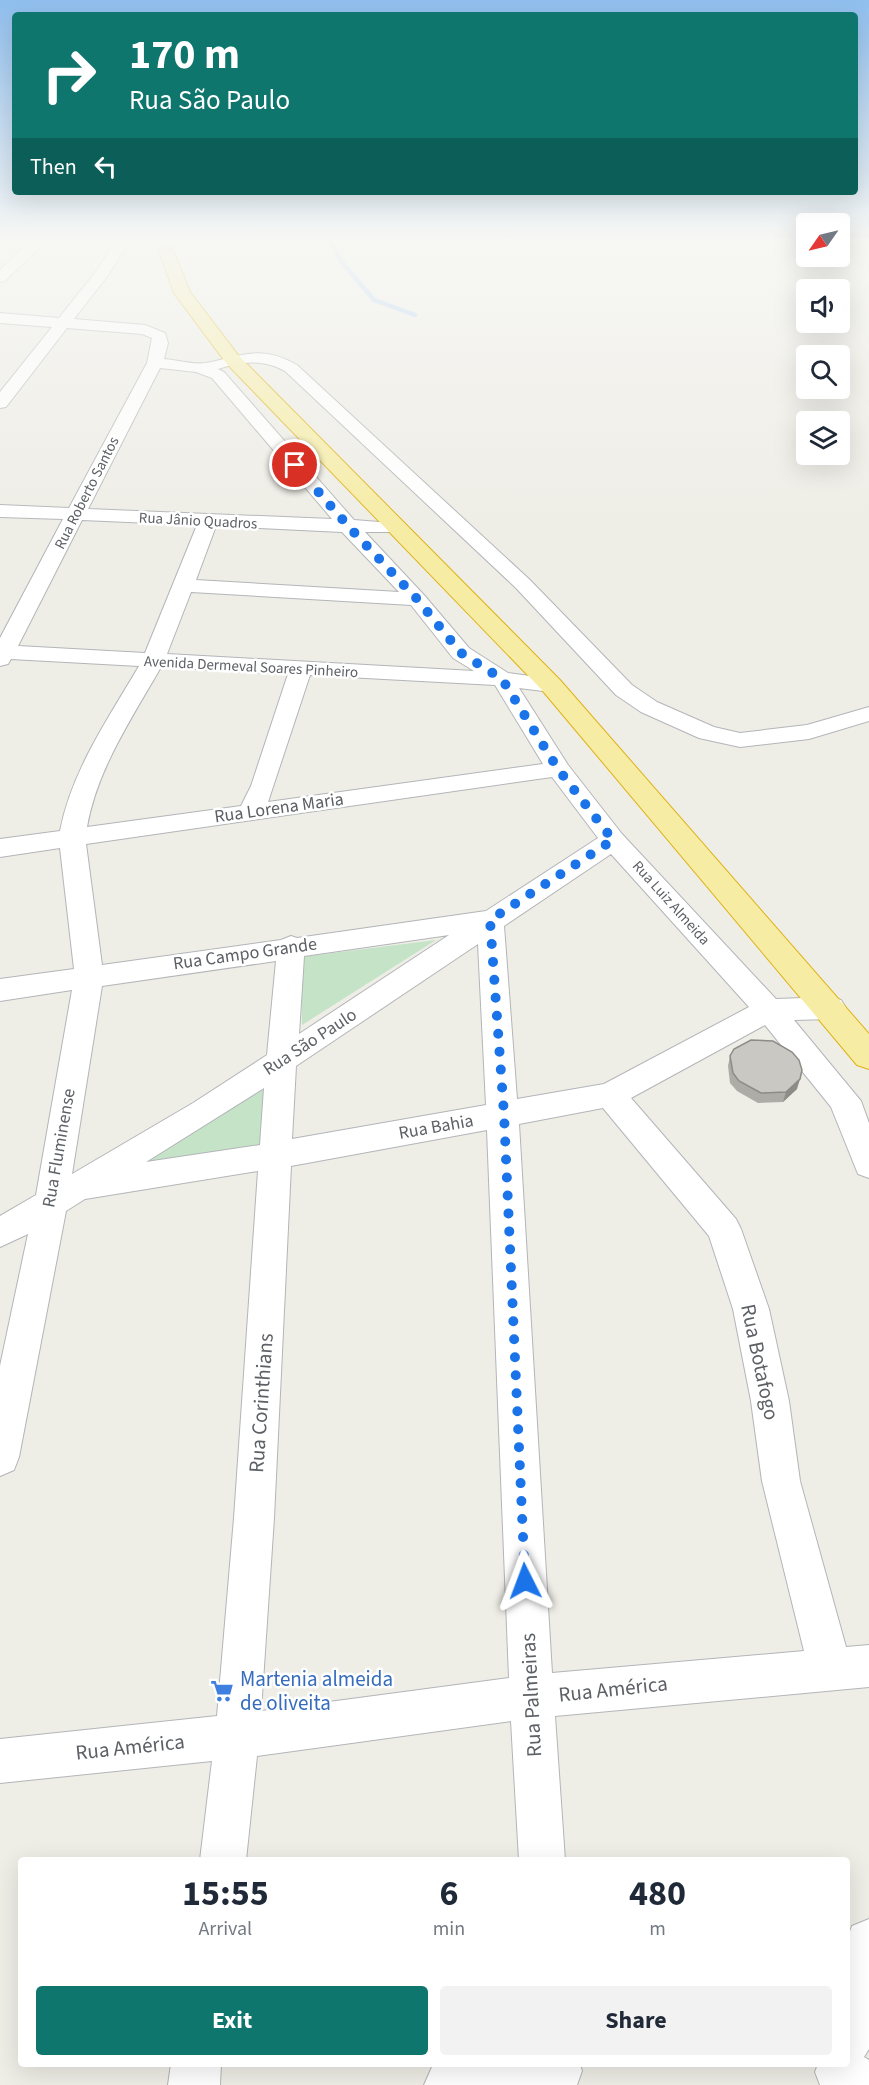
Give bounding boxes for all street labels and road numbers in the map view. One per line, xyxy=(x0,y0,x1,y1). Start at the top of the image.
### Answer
street label: Rua Roberto Santos xyxy=(50,433,124,553)
street label: Rua Jânio Quadros xyxy=(138,507,258,535)
street label: Avenida Dermeval Soares Pinheiro xyxy=(143,651,359,683)
street label: Rua Lorena Maria xyxy=(213,787,345,829)
street label: Rua Luiz Almeida xyxy=(627,856,715,950)
street label: Rua Campo Grande xyxy=(171,932,319,976)
street label: Rua São Paulo xyxy=(258,1002,362,1082)
street label: Rua Fluminense xyxy=(36,1086,82,1209)
street label: Rua Bahia xyxy=(397,1108,475,1146)
street label: Rua Botafogo xyxy=(733,1301,787,1423)
street label: Rua Corinthians xyxy=(241,1332,281,1474)
street label: Rua Palmeiras xyxy=(513,1632,549,1758)
street label: Rua América xyxy=(557,1668,669,1710)
street label: Rua América xyxy=(74,1726,186,1768)

